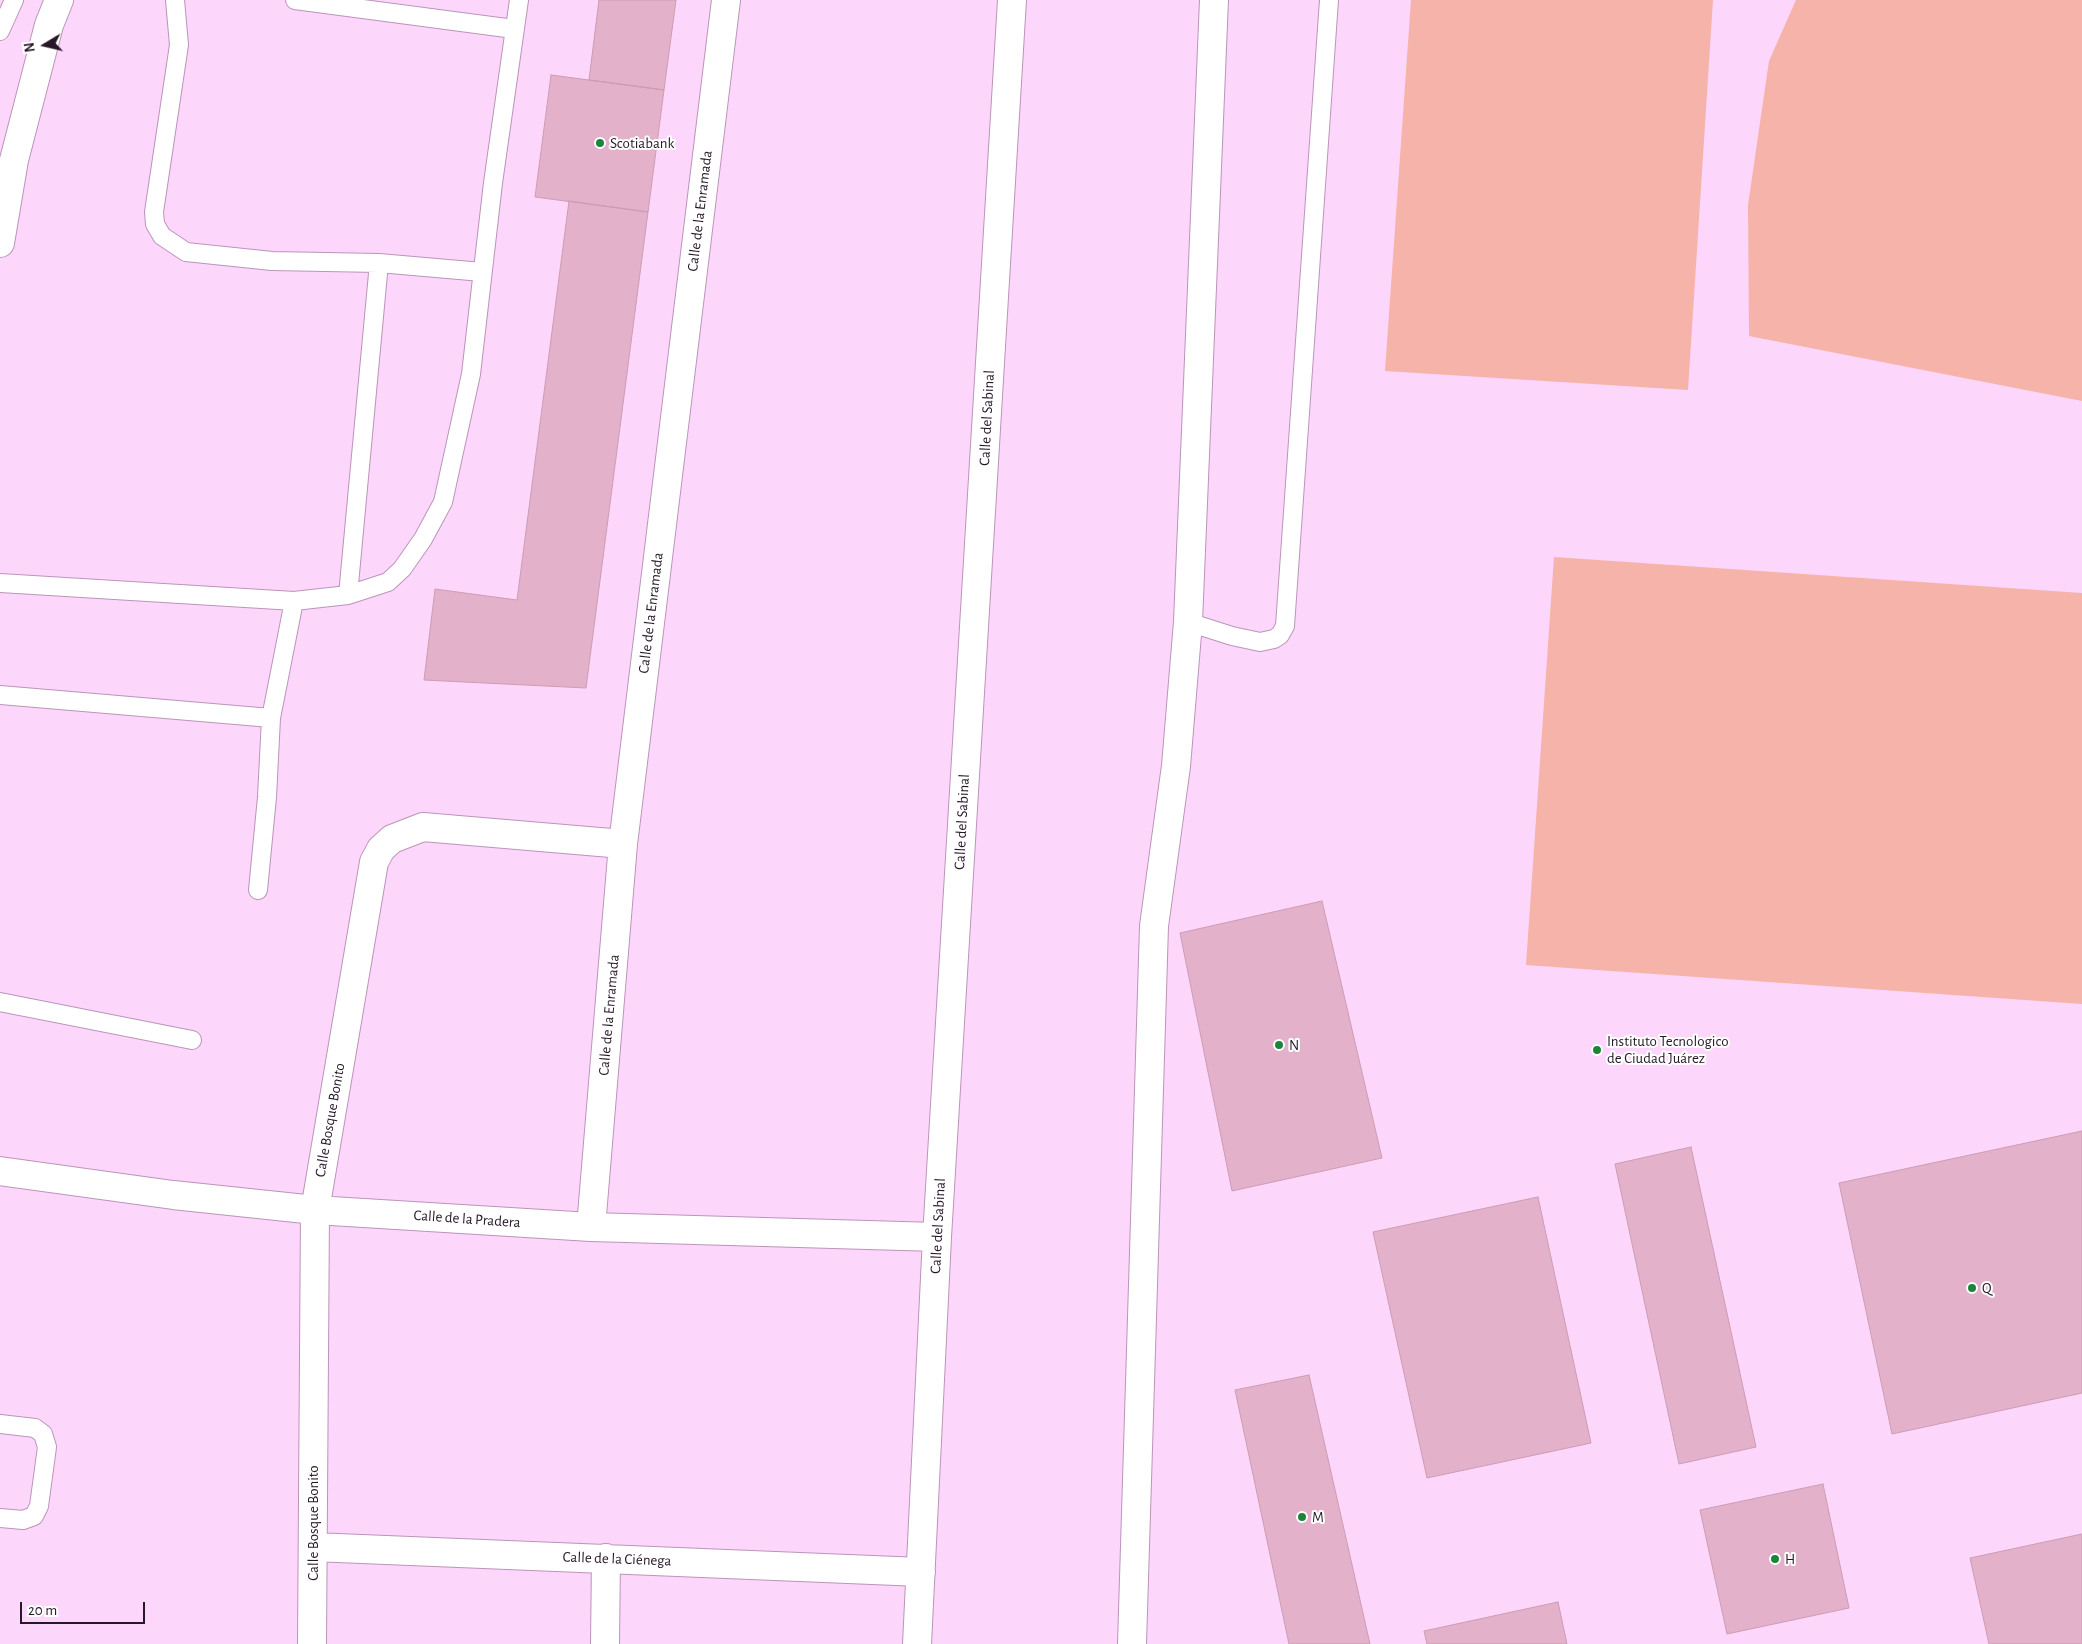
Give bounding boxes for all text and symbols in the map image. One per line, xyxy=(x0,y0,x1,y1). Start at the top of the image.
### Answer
north arrow xyxy=(20,20,70,70)
text: N xyxy=(23,41,38,53)
place label: Scotiabank xyxy=(610,134,674,152)
marker: Scotiabank xyxy=(594,137,606,149)
street label: Calle de la Enramada xyxy=(684,150,716,272)
street label: Calle del Sabinal xyxy=(976,370,998,466)
street label: Calle de la Enramada xyxy=(635,552,667,674)
street label: Calle del Sabinal xyxy=(951,774,973,870)
street label: Calle de la Enramada xyxy=(595,954,623,1076)
place label: Instituto Tecnologico de Ciudad Juárez xyxy=(1607,1032,1729,1067)
place label: N xyxy=(1289,1036,1299,1054)
marker: N xyxy=(1273,1039,1285,1051)
marker: Instituto Tecnologico de Ciudad Juárez xyxy=(1591,1044,1603,1056)
street label: Calle Bosque Bonito xyxy=(311,1062,349,1178)
street label: Calle del Sabinal xyxy=(927,1178,949,1274)
street label: Calle de la Pradera xyxy=(413,1206,521,1232)
place label: Q xyxy=(1982,1279,1992,1297)
marker: Q xyxy=(1966,1282,1978,1294)
street label: Calle Bosque Bonito xyxy=(304,1465,322,1581)
place label: M xyxy=(1312,1508,1324,1526)
marker: M xyxy=(1296,1511,1308,1523)
street label: Calle de la Ciénega xyxy=(562,1548,672,1570)
place label: H xyxy=(1785,1550,1795,1568)
marker: H xyxy=(1769,1553,1781,1565)
scale bar xyxy=(22,1592,148,1624)
text: 20 m xyxy=(28,1603,57,1618)

